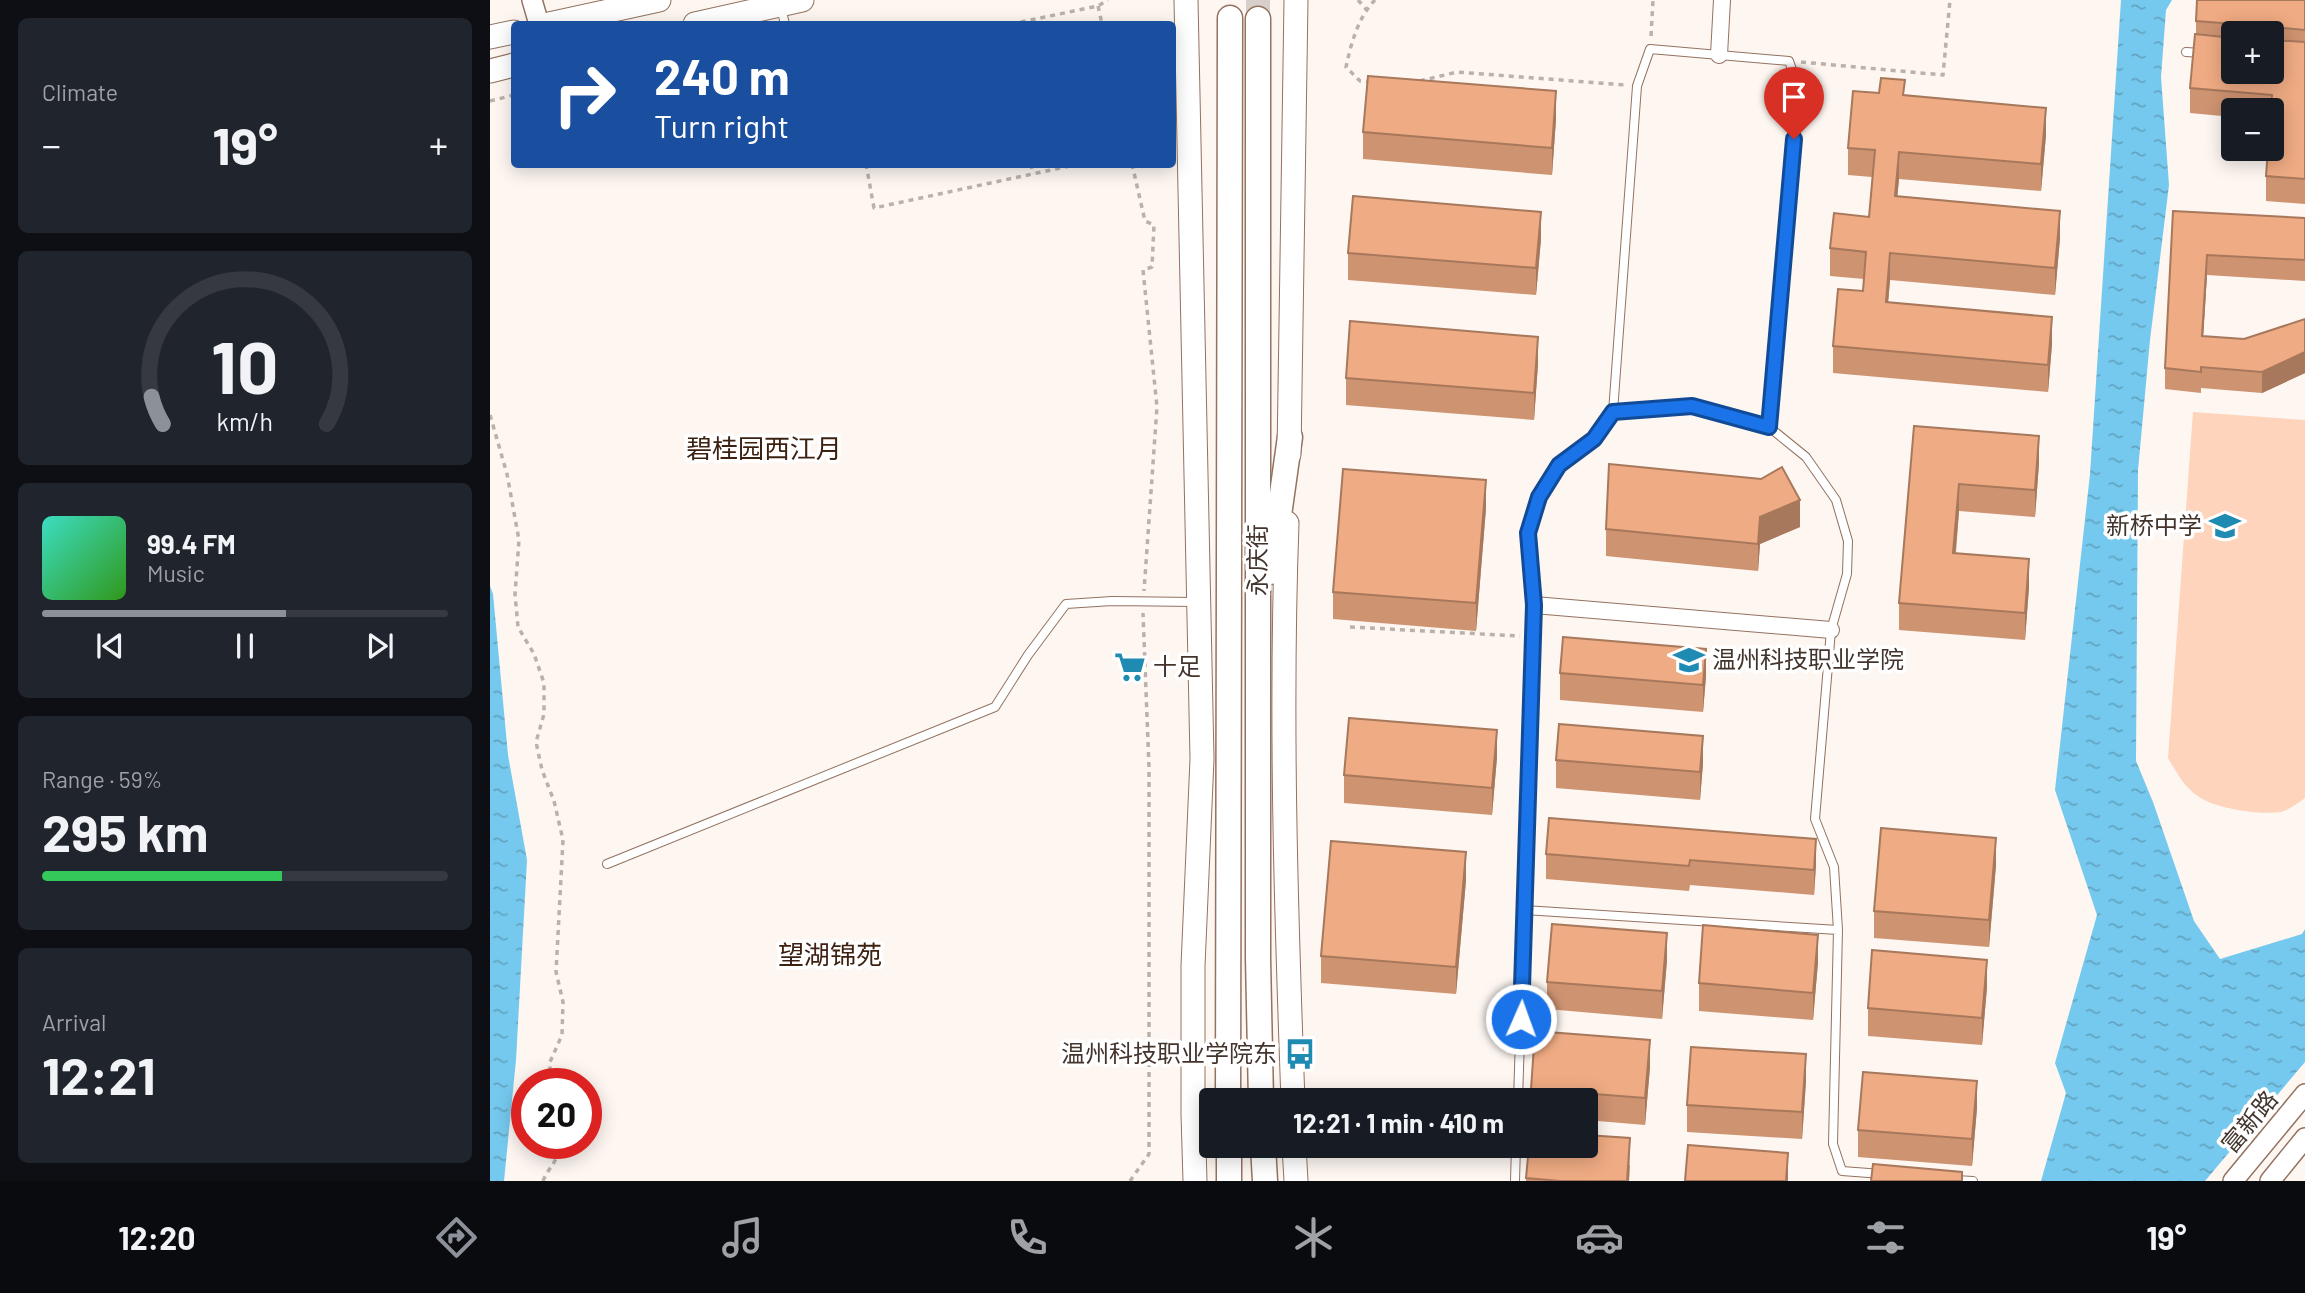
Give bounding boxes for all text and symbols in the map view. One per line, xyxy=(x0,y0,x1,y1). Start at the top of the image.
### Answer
map controls xyxy=(2221,21,2284,161)
button: + xyxy=(2221,21,2284,84)
text: 240 m xyxy=(654,46,790,105)
icon: right xyxy=(539,49,630,140)
pin xyxy=(1764,67,1824,139)
text: Climate xyxy=(42,78,118,106)
icon: arrive xyxy=(1775,78,1813,116)
button: − xyxy=(2221,98,2284,161)
text: Turn right xyxy=(654,106,789,144)
text: 19° xyxy=(212,113,278,175)
text: − xyxy=(42,121,61,167)
text: + xyxy=(429,121,448,167)
text: 10 xyxy=(211,321,279,409)
text: km/h xyxy=(217,406,273,436)
district label: 碧桂园西江月 xyxy=(686,432,842,463)
school or university icon: 新桥中学 xyxy=(2208,509,2242,543)
place label: 新桥中学 xyxy=(2106,510,2202,539)
street label: 永庆街 xyxy=(1242,524,1271,596)
text: 99.4 FM xyxy=(147,528,236,559)
text: Music xyxy=(147,559,205,587)
icon: previous xyxy=(91,627,129,665)
icon: pause xyxy=(226,627,264,665)
icon: next xyxy=(361,627,399,665)
school or university icon: 温州科技职业学院 xyxy=(1672,643,1706,677)
place label: 温州科技职业学院 xyxy=(1712,644,1904,673)
supermarket icon: 十足 xyxy=(1113,650,1147,684)
place label: 十足 xyxy=(1153,651,1201,680)
text: Range · 59% xyxy=(42,765,162,793)
text: 295 km xyxy=(42,800,208,862)
district label: 望湖锦苑 xyxy=(778,938,882,969)
position arrow xyxy=(1484,982,1558,1056)
text: Arrival xyxy=(42,1008,106,1036)
bus stop icon: 温州科技职业学院东 xyxy=(1283,1037,1317,1071)
place label: 温州科技职业学院东 xyxy=(1061,1038,1277,1067)
text: 12:21 xyxy=(42,1043,156,1105)
speed limit sign: 20 xyxy=(511,1068,602,1159)
street label: 富新路 xyxy=(2215,1084,2283,1158)
text: 12:21 · 1 min · 410 m xyxy=(1293,1107,1504,1138)
icon: directions xyxy=(432,1213,481,1262)
icon: music xyxy=(718,1213,767,1262)
icon: phone xyxy=(1003,1213,1052,1262)
icon: climate xyxy=(1289,1213,1338,1262)
icon: car xyxy=(1575,1213,1624,1262)
icon: filters xyxy=(1861,1213,1910,1262)
text: 12:20 xyxy=(118,1218,195,1256)
text: 19° xyxy=(2146,1218,2187,1256)

